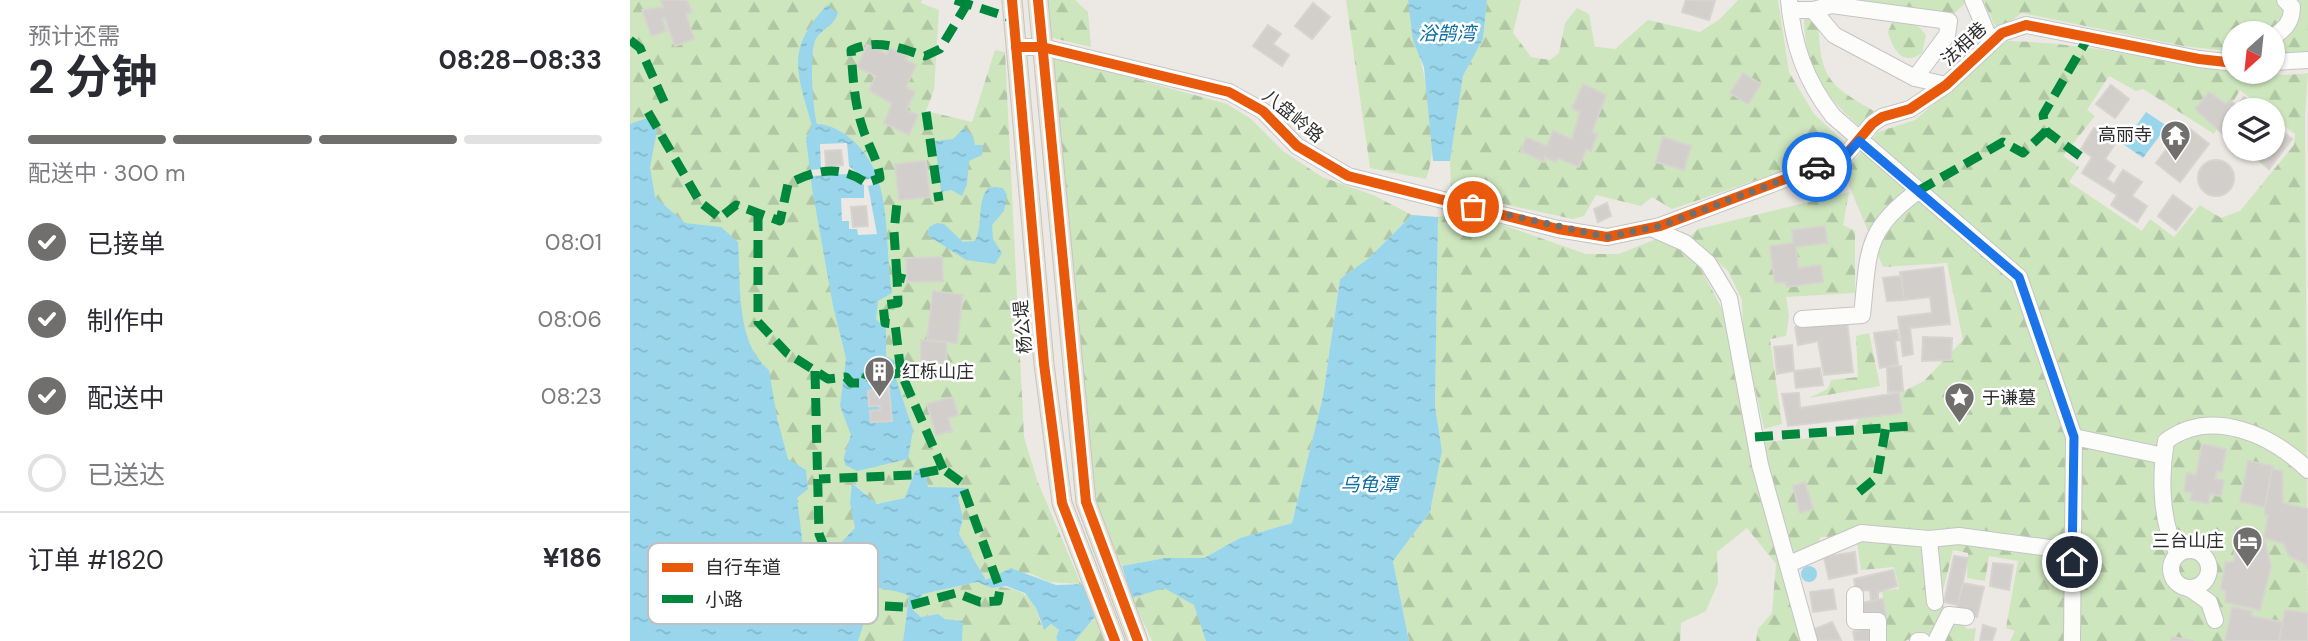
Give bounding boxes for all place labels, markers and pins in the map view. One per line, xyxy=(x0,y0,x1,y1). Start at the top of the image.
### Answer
temple icon: 高丽寺 xyxy=(2158,118,2192,162)
place label: 高丽寺 xyxy=(2098,123,2152,147)
pin xyxy=(1443,177,1503,237)
building icon: 红栎山庄 xyxy=(862,355,896,399)
place label: 红栎山庄 xyxy=(902,360,974,384)
place icon: 于谦墓 xyxy=(1942,381,1976,425)
place label: 于谦墓 xyxy=(1982,386,2036,410)
hotel icon: 三台山庄 xyxy=(2230,524,2264,568)
place label: 三台山庄 xyxy=(2152,529,2224,553)
pin xyxy=(2042,532,2102,592)

